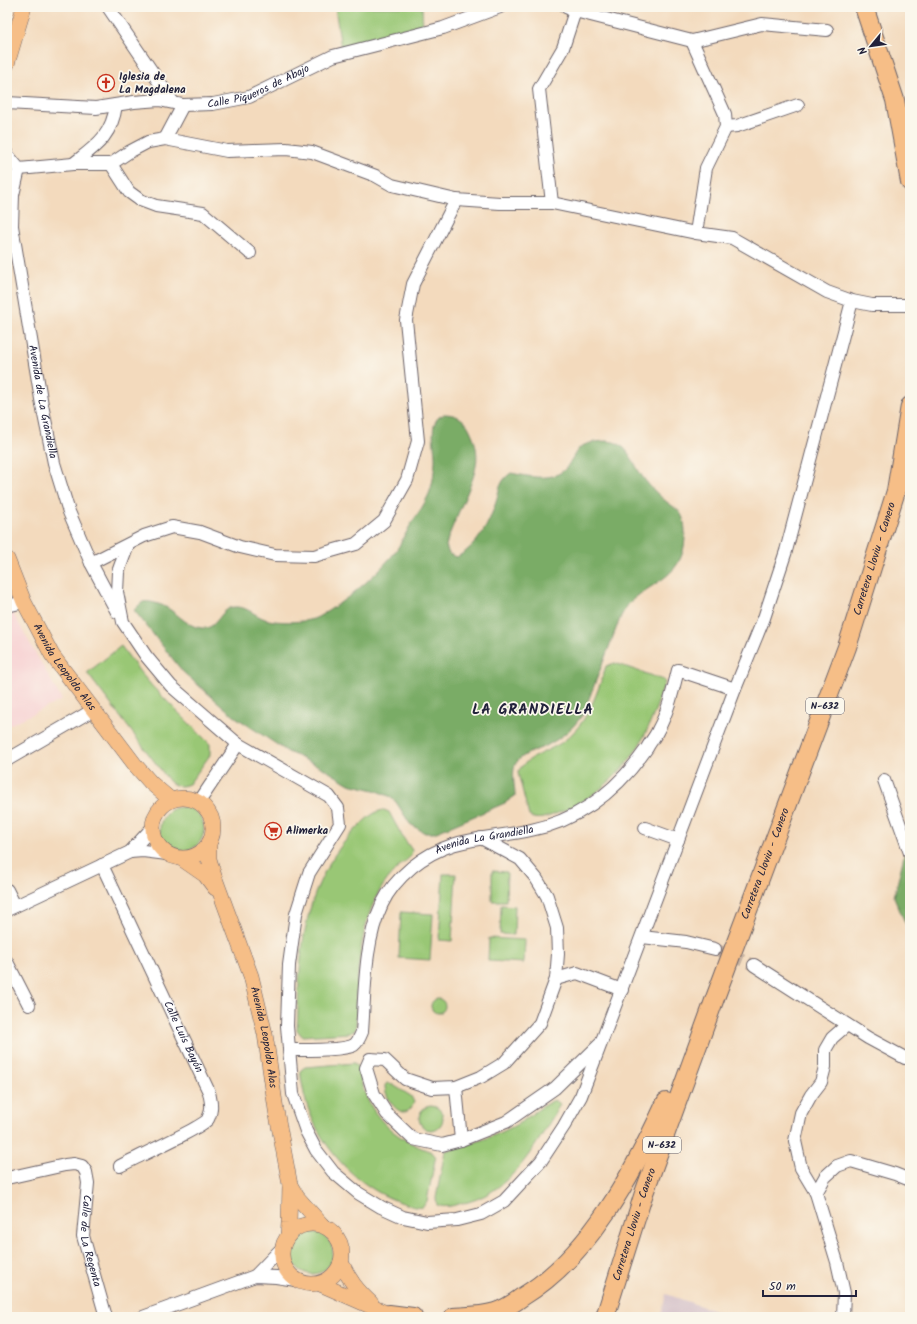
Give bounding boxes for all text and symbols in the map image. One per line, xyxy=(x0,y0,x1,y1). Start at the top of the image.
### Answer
north arrow xyxy=(851,26,891,66)
text: N xyxy=(854,43,873,58)
street label: Calle Piqueros de Abajo xyxy=(207,60,313,113)
place label: Iglesia de La Magdalena xyxy=(119,68,186,99)
church icon: Iglesia de La Magdalena xyxy=(96,73,116,93)
street label: Avenida de La Grandiella xyxy=(23,343,62,460)
street label: Carretera Lloviu - Canero xyxy=(848,500,901,618)
street label: Avenida Leopoldo Alas xyxy=(28,620,101,715)
district label: LA GRANDIELLA xyxy=(472,698,594,722)
road number: N-632 xyxy=(806,698,844,714)
street label: Carretera Lloviu - Canero xyxy=(736,805,795,922)
supermarket icon: Alimerka xyxy=(263,821,283,841)
street label: Avenida La Grandiella xyxy=(432,821,535,860)
place label: Alimerka xyxy=(286,822,328,840)
street label: Avenida Leopoldo Alas xyxy=(245,985,282,1090)
street label: Calle Luis Bayón xyxy=(158,998,208,1076)
road number: N-632 xyxy=(643,1137,681,1153)
street label: Carretera Lloviu - Canero xyxy=(608,1166,661,1283)
street label: Calle de La Regenta xyxy=(74,1194,106,1289)
scale bar xyxy=(763,1272,856,1298)
text: 50 m xyxy=(769,1277,796,1296)

